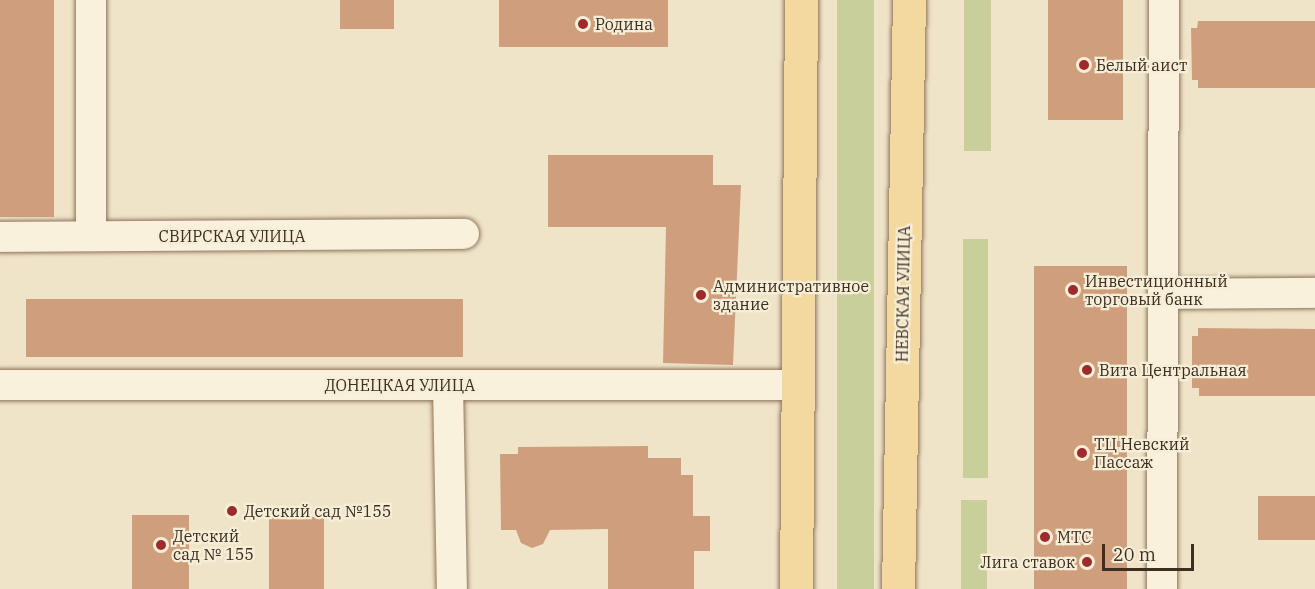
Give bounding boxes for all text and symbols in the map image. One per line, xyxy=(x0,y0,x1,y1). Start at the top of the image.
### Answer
place label: Родина xyxy=(595,14,653,34)
marker: Родина xyxy=(576,17,590,31)
place label: Белый аист xyxy=(1096,55,1187,75)
marker: Белый аист xyxy=(1077,58,1091,72)
street label: НЕВСКАЯ УЛИЦА xyxy=(892,225,914,363)
street label: СВИРСКАЯ УЛИЦА xyxy=(159,226,305,246)
place label: Инвестиционный торговый банк xyxy=(1085,271,1228,309)
place label: Административное здание xyxy=(713,276,869,314)
marker: Инвестиционный торговый банк xyxy=(1066,283,1080,297)
marker: Административное здание xyxy=(694,288,708,302)
place label: Вита Центральная xyxy=(1099,360,1247,380)
marker: Вита Центральная xyxy=(1080,363,1094,377)
street label: ДОНЕЦКАЯ УЛИЦА xyxy=(325,375,475,395)
place label: ТЦ Невский Пассаж xyxy=(1094,434,1190,472)
marker: ТЦ Невский Пассаж xyxy=(1075,446,1089,460)
place label: Детский сад №155 xyxy=(244,501,391,521)
marker: Детский сад №155 xyxy=(225,504,239,518)
place label: Детский сад № 155 xyxy=(173,526,254,564)
place label: МТС xyxy=(1057,527,1092,547)
marker: МТС xyxy=(1038,530,1052,544)
scale bar xyxy=(1105,532,1196,570)
marker: Детский сад № 155 xyxy=(154,538,168,552)
text: 20 m xyxy=(1113,543,1156,566)
place label: Лига ставок xyxy=(981,552,1075,572)
marker: Лига ставок xyxy=(1080,555,1094,569)

